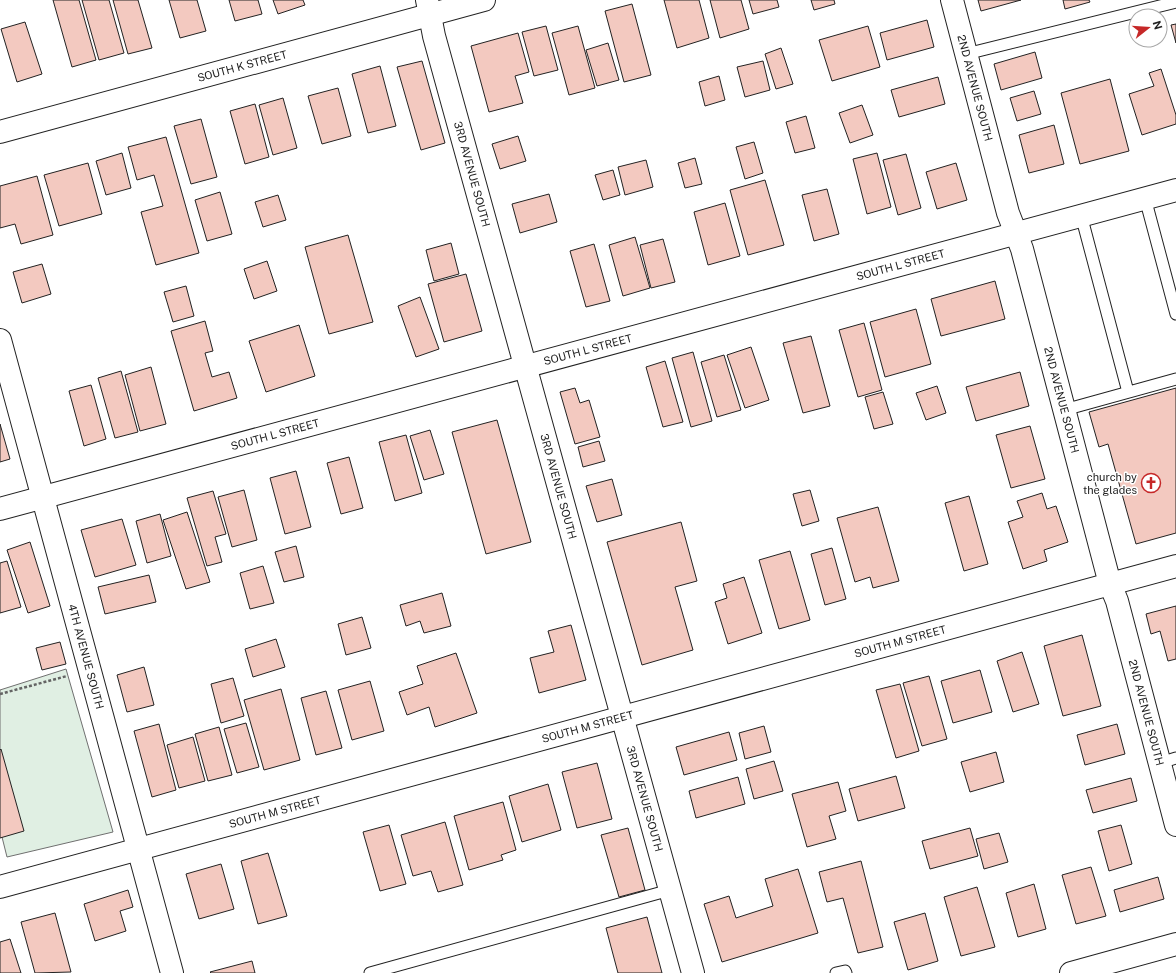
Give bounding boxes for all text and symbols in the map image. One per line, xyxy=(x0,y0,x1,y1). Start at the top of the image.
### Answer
north arrow xyxy=(1128,8,1168,48)
text: N xyxy=(1151,19,1165,31)
street label: 2ND AVENUE SOUTH xyxy=(955,34,995,142)
street label: SOUTH K STREET xyxy=(196,48,289,84)
street label: 3RD AVENUE SOUTH xyxy=(452,120,492,228)
street label: SOUTH L STREET xyxy=(855,247,947,282)
street label: SOUTH L STREET xyxy=(542,332,634,367)
street label: 2ND AVENUE SOUTH xyxy=(1042,346,1081,454)
street label: SOUTH L STREET xyxy=(229,417,321,452)
street label: 3RD AVENUE SOUTH xyxy=(538,432,579,541)
place label: church by the glades xyxy=(1083,471,1137,496)
church icon: church by the glades xyxy=(1140,472,1162,494)
street label: 4TH AVENUE SOUTH xyxy=(66,603,106,711)
street label: SOUTH M STREET xyxy=(853,623,948,660)
street label: 2ND AVENUE SOUTH xyxy=(1127,658,1166,767)
street label: SOUTH M STREET xyxy=(540,708,635,745)
street label: 3RD AVENUE SOUTH xyxy=(625,745,665,853)
street label: SOUTH M STREET xyxy=(228,794,323,830)

